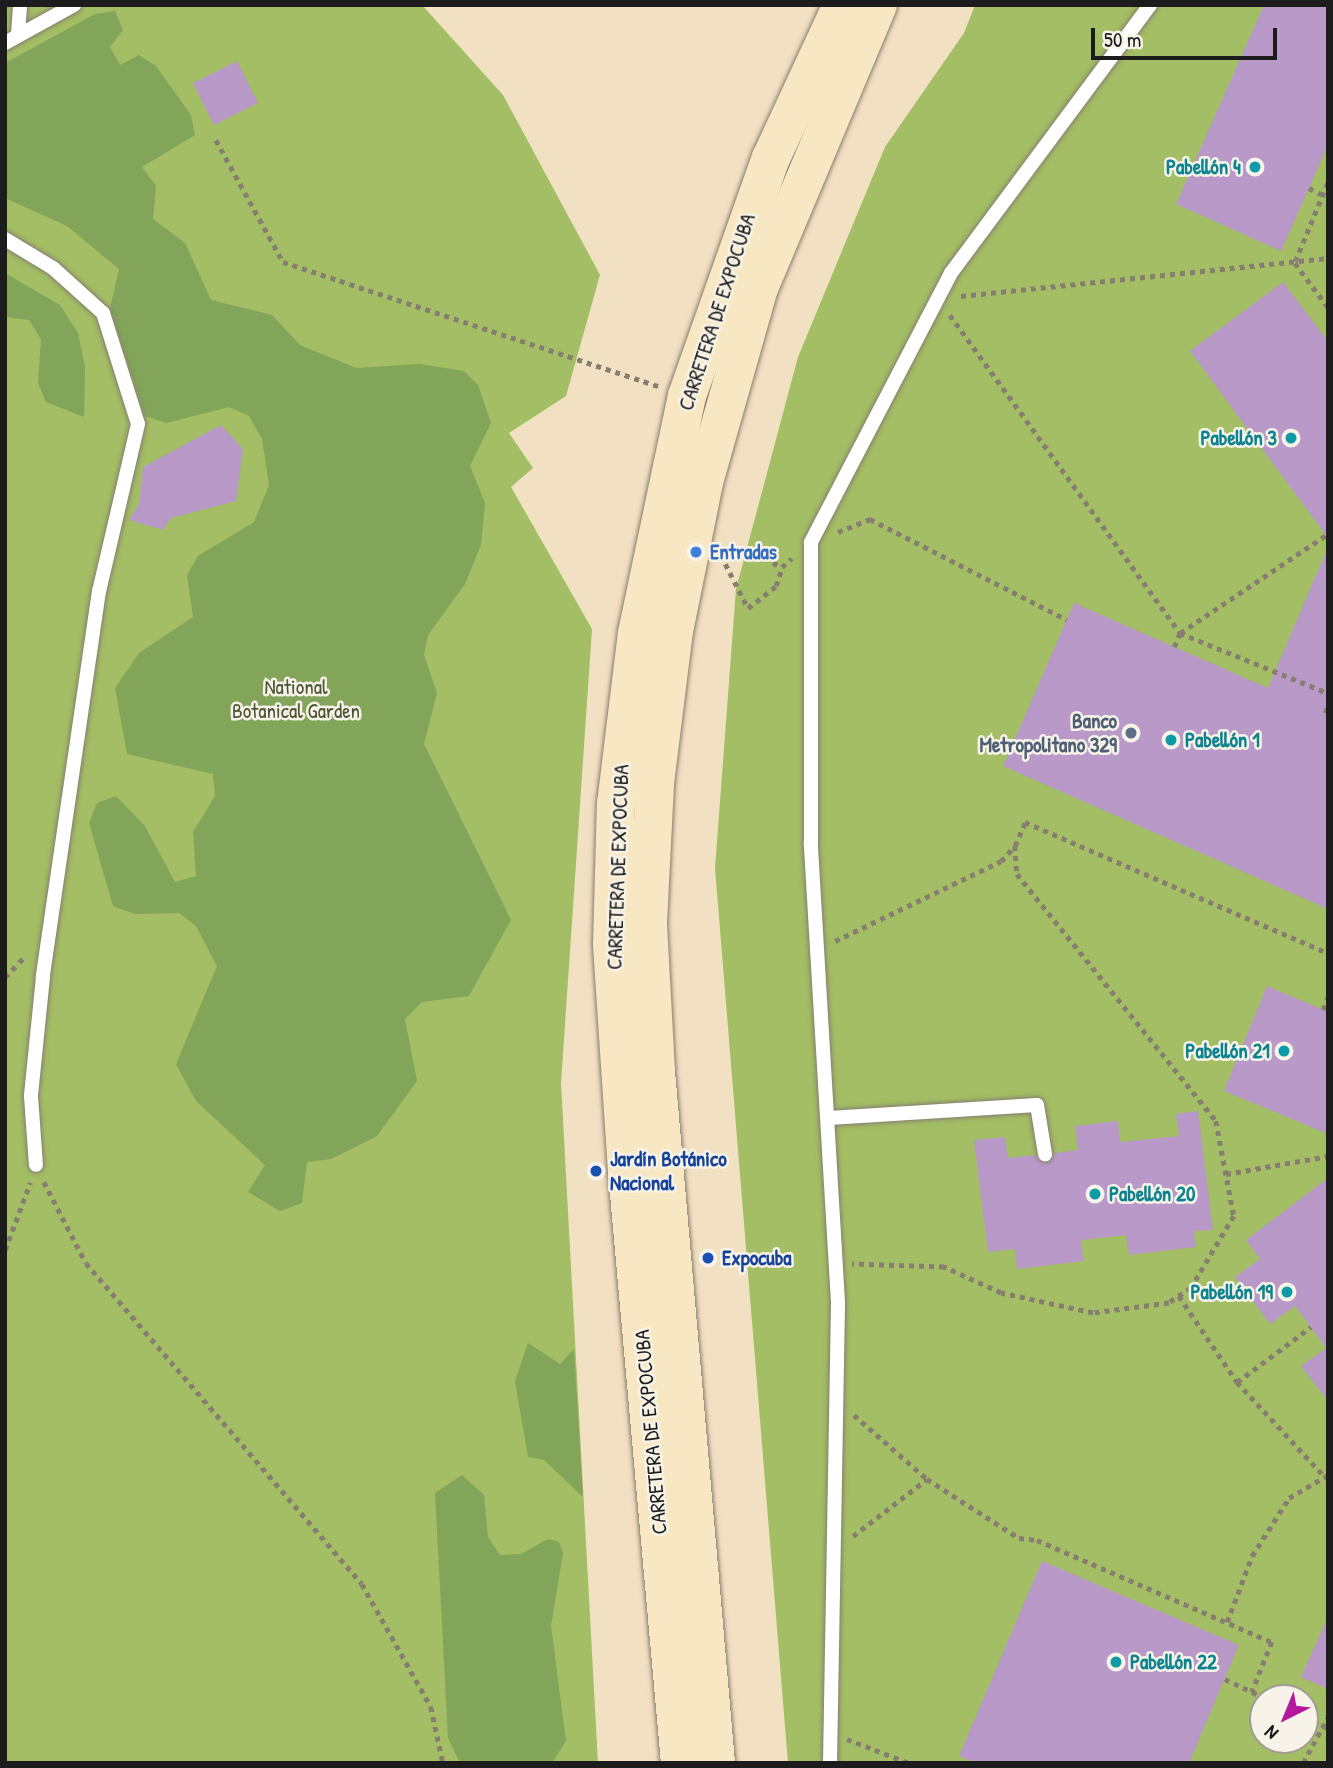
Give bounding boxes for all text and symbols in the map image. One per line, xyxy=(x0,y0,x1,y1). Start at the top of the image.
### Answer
scale bar xyxy=(1095,14,1280,58)
text: 50 m xyxy=(1104,25,1141,54)
place label: Pabellón 4 xyxy=(1166,154,1241,180)
marker: Pabellón 4 xyxy=(1247,159,1263,175)
street label: CARRETERA DE EXPOCUBA xyxy=(673,210,761,414)
place label: Pabellón 3 xyxy=(1200,425,1277,451)
marker: Pabellón 3 xyxy=(1283,430,1299,446)
place label: Entradas xyxy=(710,539,777,565)
marker: Entradas xyxy=(688,544,704,560)
park label: National Botanical Garden xyxy=(232,674,360,724)
place label: Banco Metropolitano 329 xyxy=(979,708,1117,758)
marker: Banco Metropolitano 329 xyxy=(1123,725,1139,741)
place label: Pabellón 1 xyxy=(1185,727,1260,753)
marker: Pabellón 1 xyxy=(1163,732,1179,748)
street label: CARRETERA DE EXPOCUBA xyxy=(602,764,634,970)
place label: Pabellón 21 xyxy=(1185,1038,1270,1064)
marker: Pabellón 21 xyxy=(1276,1043,1292,1059)
place label: Jardín Botánico Nacional xyxy=(610,1146,727,1196)
marker: Jardín Botánico Nacional xyxy=(588,1163,604,1179)
place label: Pabellón 20 xyxy=(1109,1181,1195,1207)
marker: Pabellón 20 xyxy=(1087,1186,1103,1202)
place label: Expocuba xyxy=(722,1245,792,1271)
marker: Expocuba xyxy=(700,1250,716,1266)
place label: Pabellón 19 xyxy=(1190,1279,1273,1305)
marker: Pabellón 19 xyxy=(1279,1284,1295,1300)
street label: CARRETERA DE EXPOCUBA xyxy=(629,1329,673,1535)
place label: Pabellón 22 xyxy=(1130,1649,1217,1675)
marker: Pabellón 22 xyxy=(1108,1654,1124,1670)
north arrow xyxy=(1249,1684,1319,1754)
text: N xyxy=(1258,1720,1284,1746)

